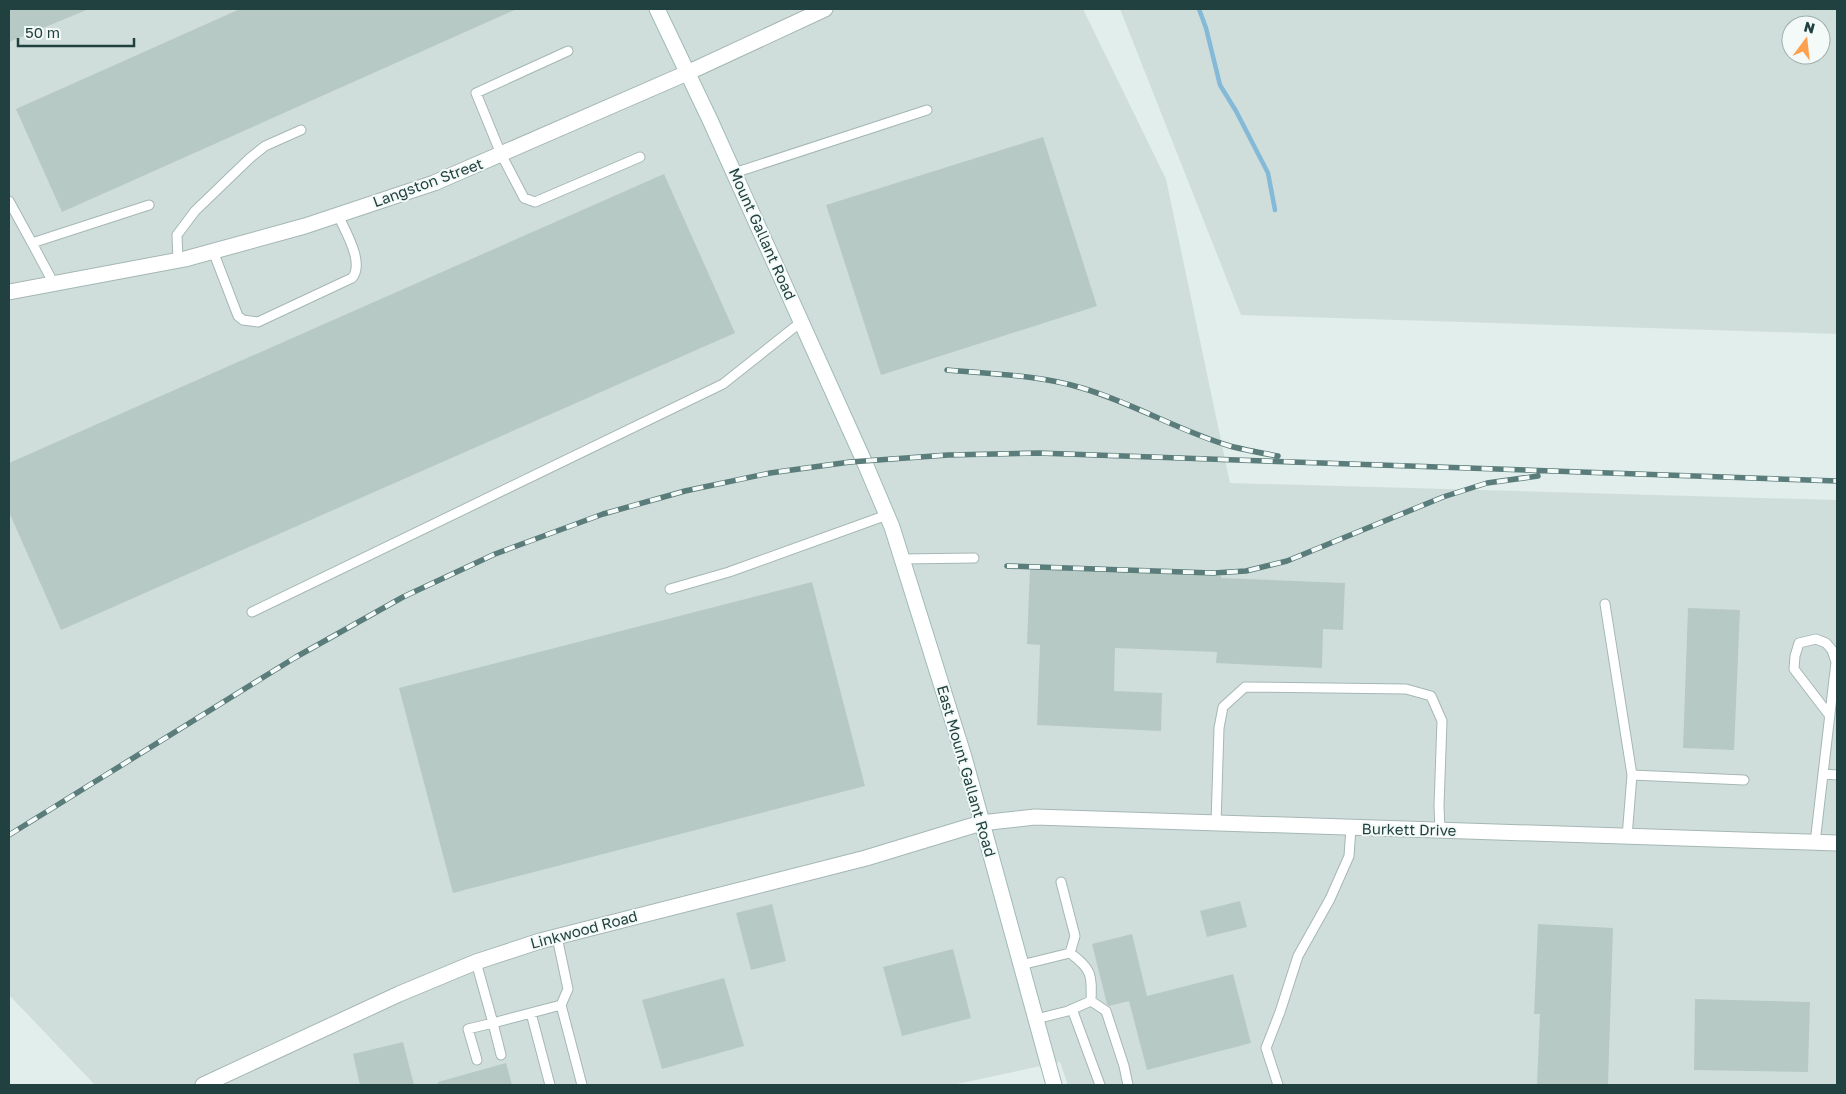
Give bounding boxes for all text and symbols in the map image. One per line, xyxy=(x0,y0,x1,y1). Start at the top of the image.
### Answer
scale bar xyxy=(18,15,134,47)
north arrow xyxy=(1781,15,1831,65)
text: N xyxy=(1802,17,1817,37)
text: 50 m xyxy=(25,23,60,41)
street label: Langston Street xyxy=(370,154,485,210)
street label: Mount Gallant Road xyxy=(726,165,800,302)
street label: East Mount Gallant Road xyxy=(934,683,1000,859)
street label: Burkett Drive xyxy=(1362,819,1457,839)
street label: Linkwood Road xyxy=(528,906,639,952)

